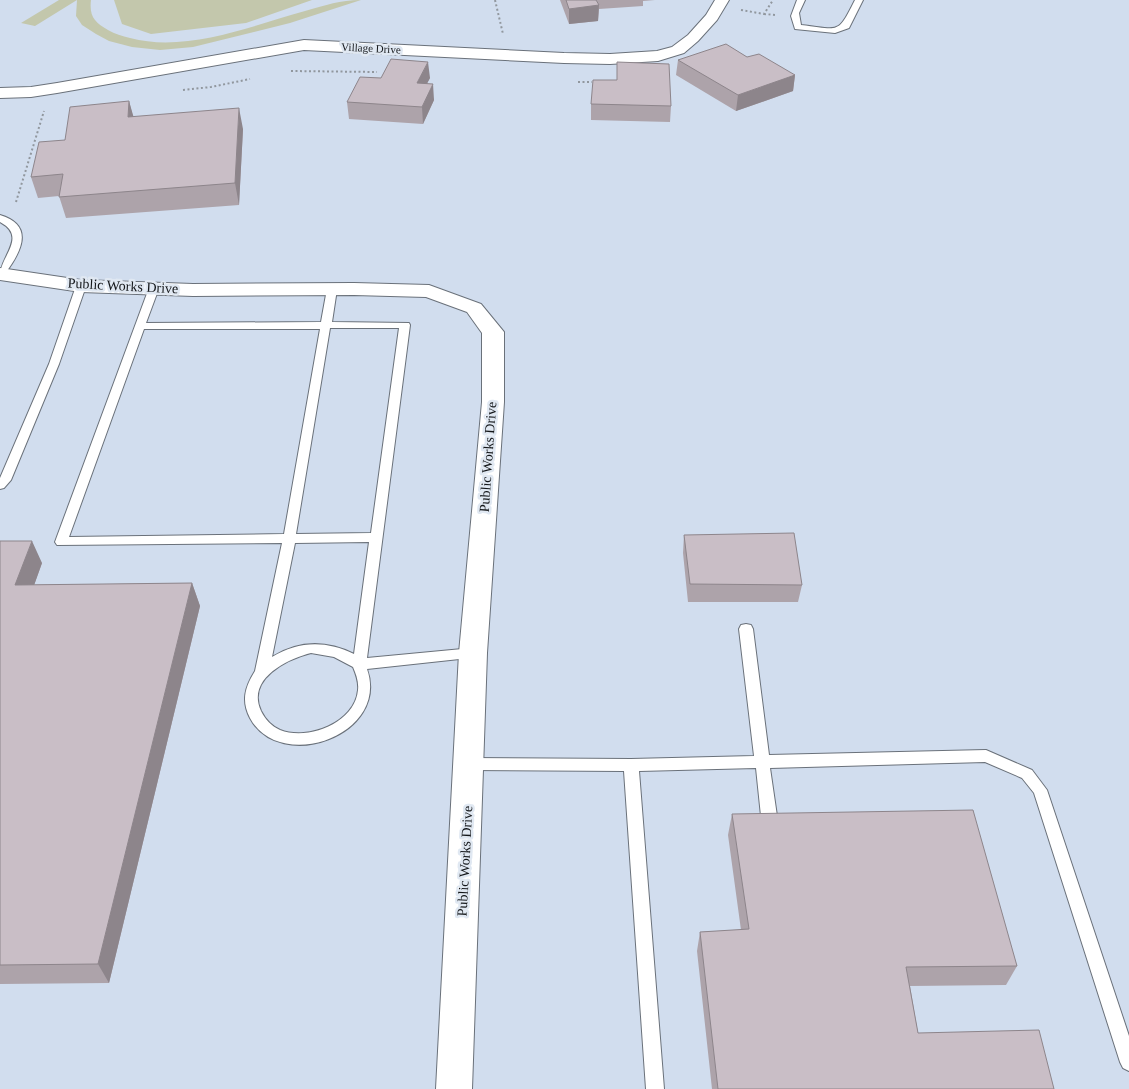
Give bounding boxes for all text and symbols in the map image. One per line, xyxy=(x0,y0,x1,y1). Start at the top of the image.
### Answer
street label: Village Drive xyxy=(341,40,401,56)
street label: Public Works Drive xyxy=(67,276,179,296)
street label: Public Works Drive xyxy=(477,401,499,513)
street label: Public Works Drive xyxy=(455,805,475,917)

